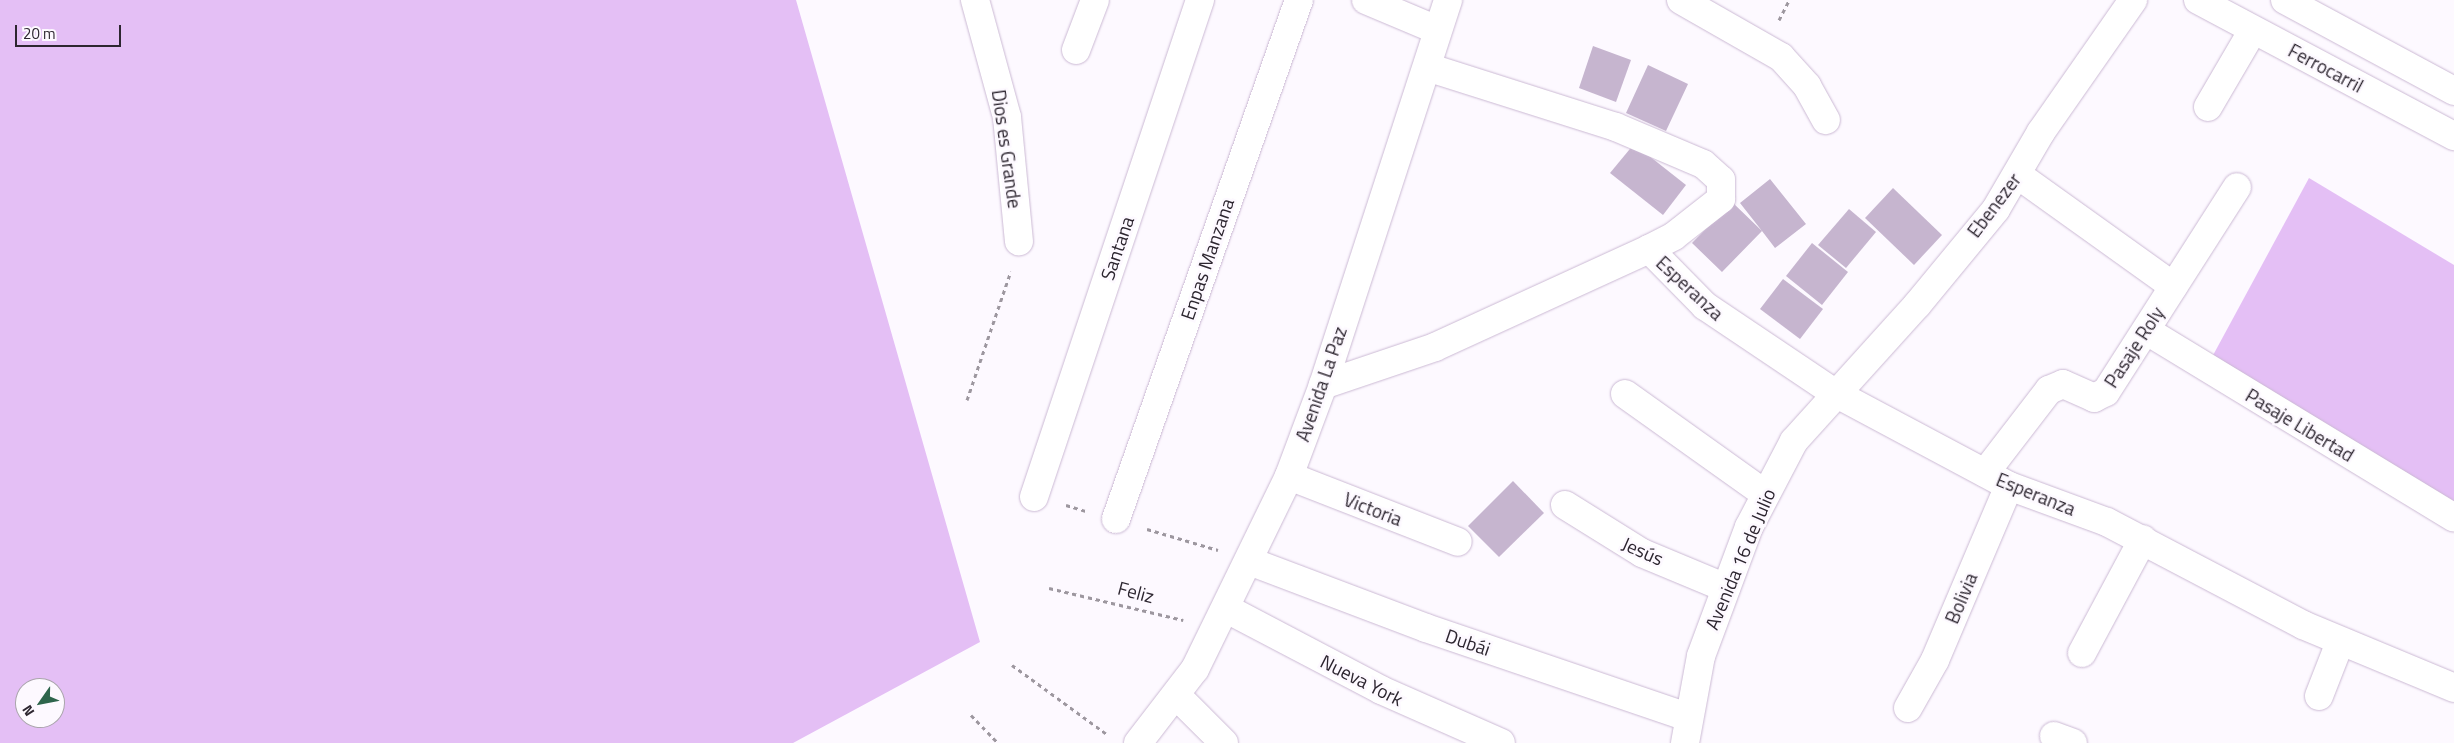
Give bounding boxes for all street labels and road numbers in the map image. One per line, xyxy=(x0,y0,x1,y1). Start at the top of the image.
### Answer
street label: Ferrocarril xyxy=(2285,39,2367,97)
street label: Dios es Grande xyxy=(987,88,1027,210)
street label: Ebenezer xyxy=(1962,168,2026,242)
street label: Enpas Manzana xyxy=(1176,195,1238,323)
street label: Santana xyxy=(1095,213,1139,283)
street label: Esperanza xyxy=(1652,251,1728,325)
street label: Pasaje Roly xyxy=(2099,302,2169,392)
street label: Avenida La Paz xyxy=(1291,324,1351,444)
street label: Pasaje Libertad xyxy=(2242,384,2358,466)
street label: Esperanza xyxy=(1993,468,2079,520)
street label: Avenida 16 de Julio xyxy=(1700,485,1780,633)
street label: Victoria xyxy=(1341,488,1405,530)
street label: Jesús xyxy=(1619,532,1667,570)
street label: Bolivia xyxy=(1940,569,1982,627)
street label: Feliz xyxy=(1115,576,1157,608)
street label: Dubái xyxy=(1443,624,1493,660)
street label: Nueva York xyxy=(1317,649,1407,711)

